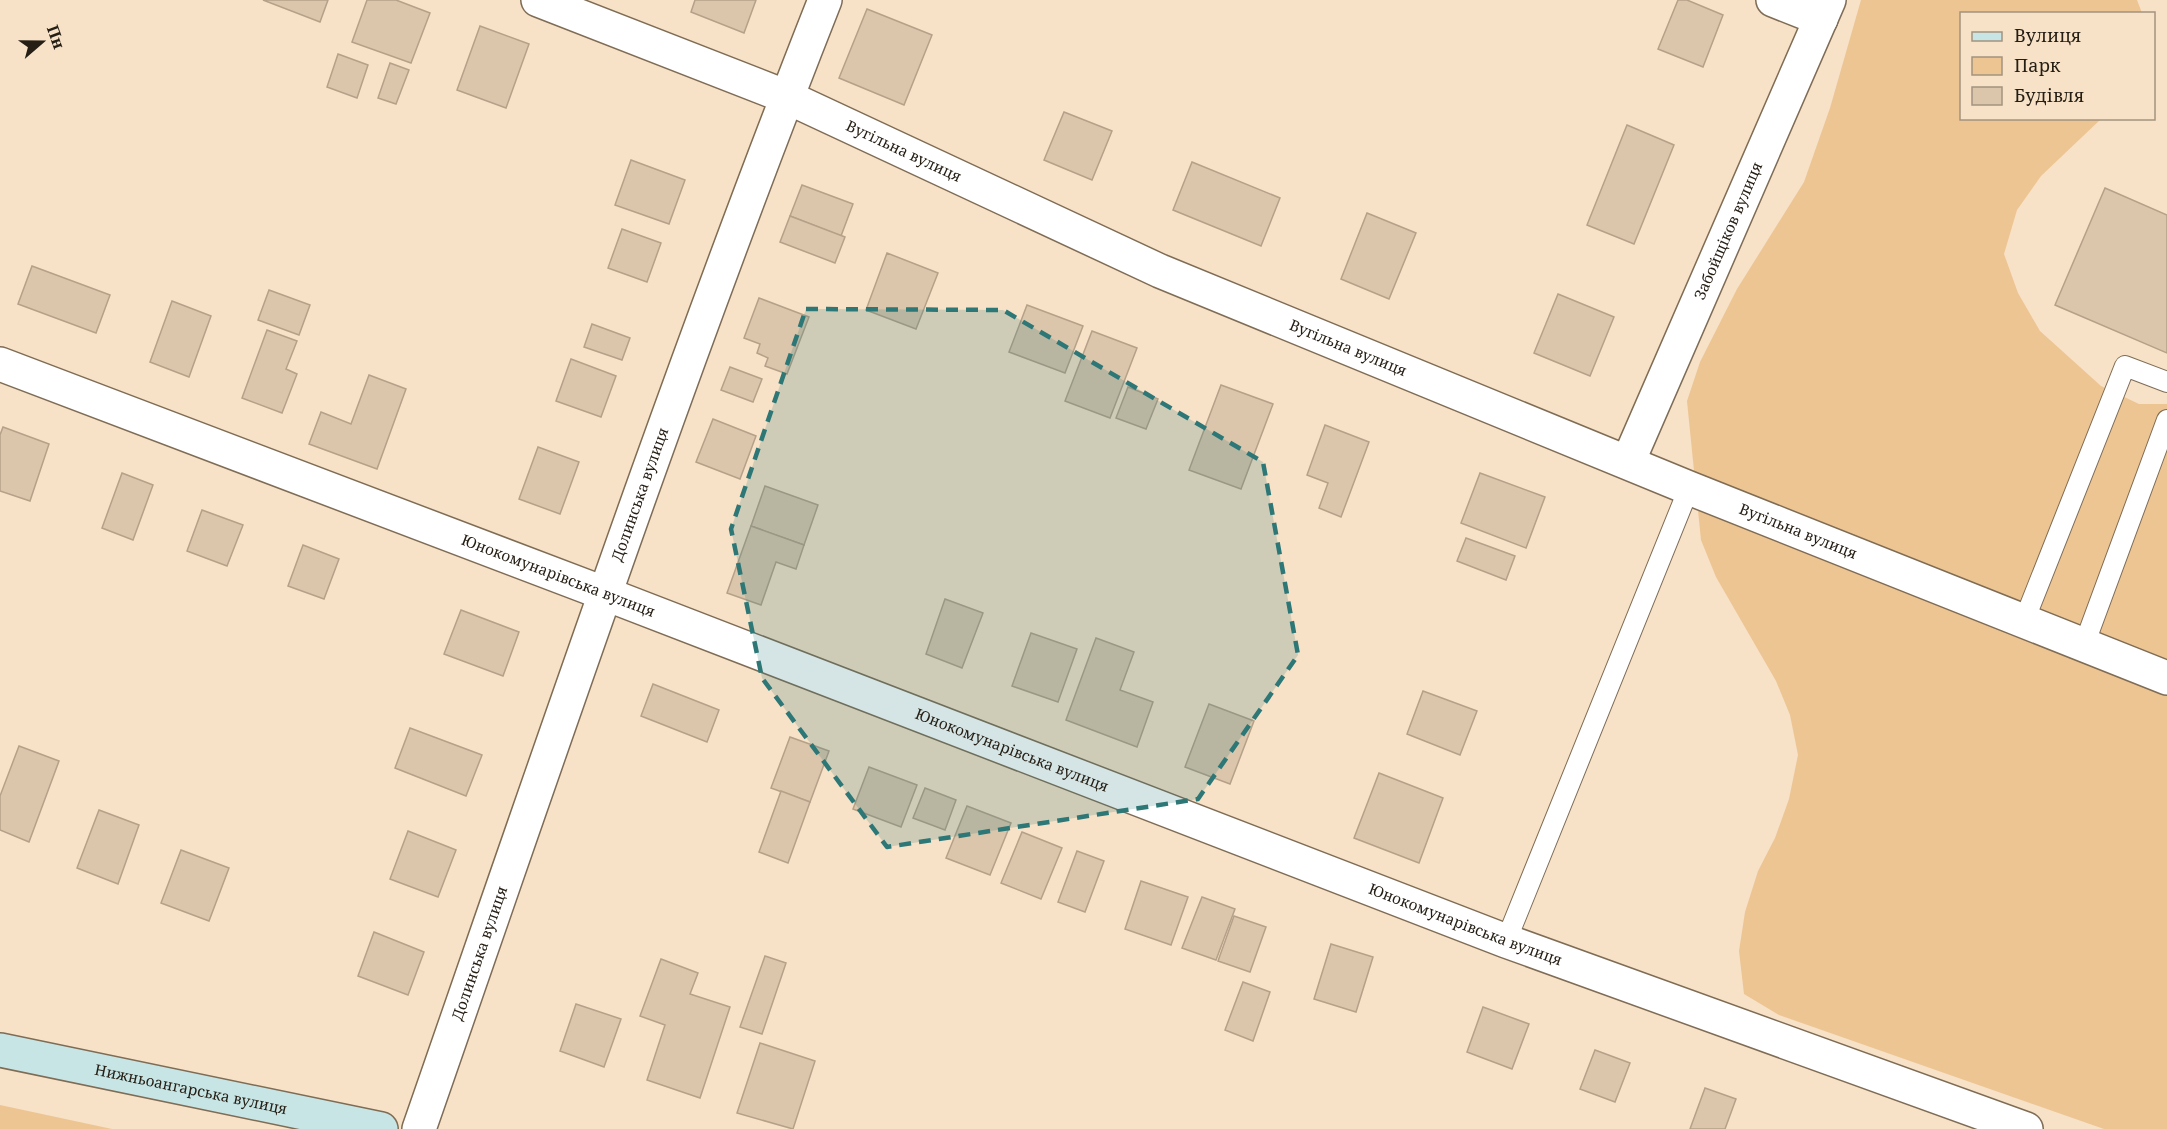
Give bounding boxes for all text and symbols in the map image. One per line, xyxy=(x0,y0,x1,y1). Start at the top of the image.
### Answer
north arrow xyxy=(12,12,72,72)
legend xyxy=(1960,12,2155,120)
text: Пн xyxy=(42,22,71,52)
text: Вулиця xyxy=(2014,23,2081,47)
text: Парк xyxy=(2014,53,2061,77)
text: Будівля xyxy=(2014,83,2084,107)
street label: Вугільна вулиця xyxy=(843,115,965,186)
street label: Забойщiков вулиця xyxy=(1689,158,1766,303)
street label: Вугільна вулиця xyxy=(1287,314,1410,380)
street label: Долинська вулиця xyxy=(606,425,672,564)
street label: Вугільна вулиця xyxy=(1737,498,1860,563)
street label: Юнокомунарівська вулиця xyxy=(459,529,658,621)
street label: Юнокомунарівська вулиця xyxy=(913,703,1112,796)
street label: Юнокомунарівська вулиця xyxy=(1366,878,1565,970)
street label: Долинська вулиця xyxy=(446,883,511,1023)
street label: Нижньоангарська вулиця xyxy=(93,1059,289,1118)

